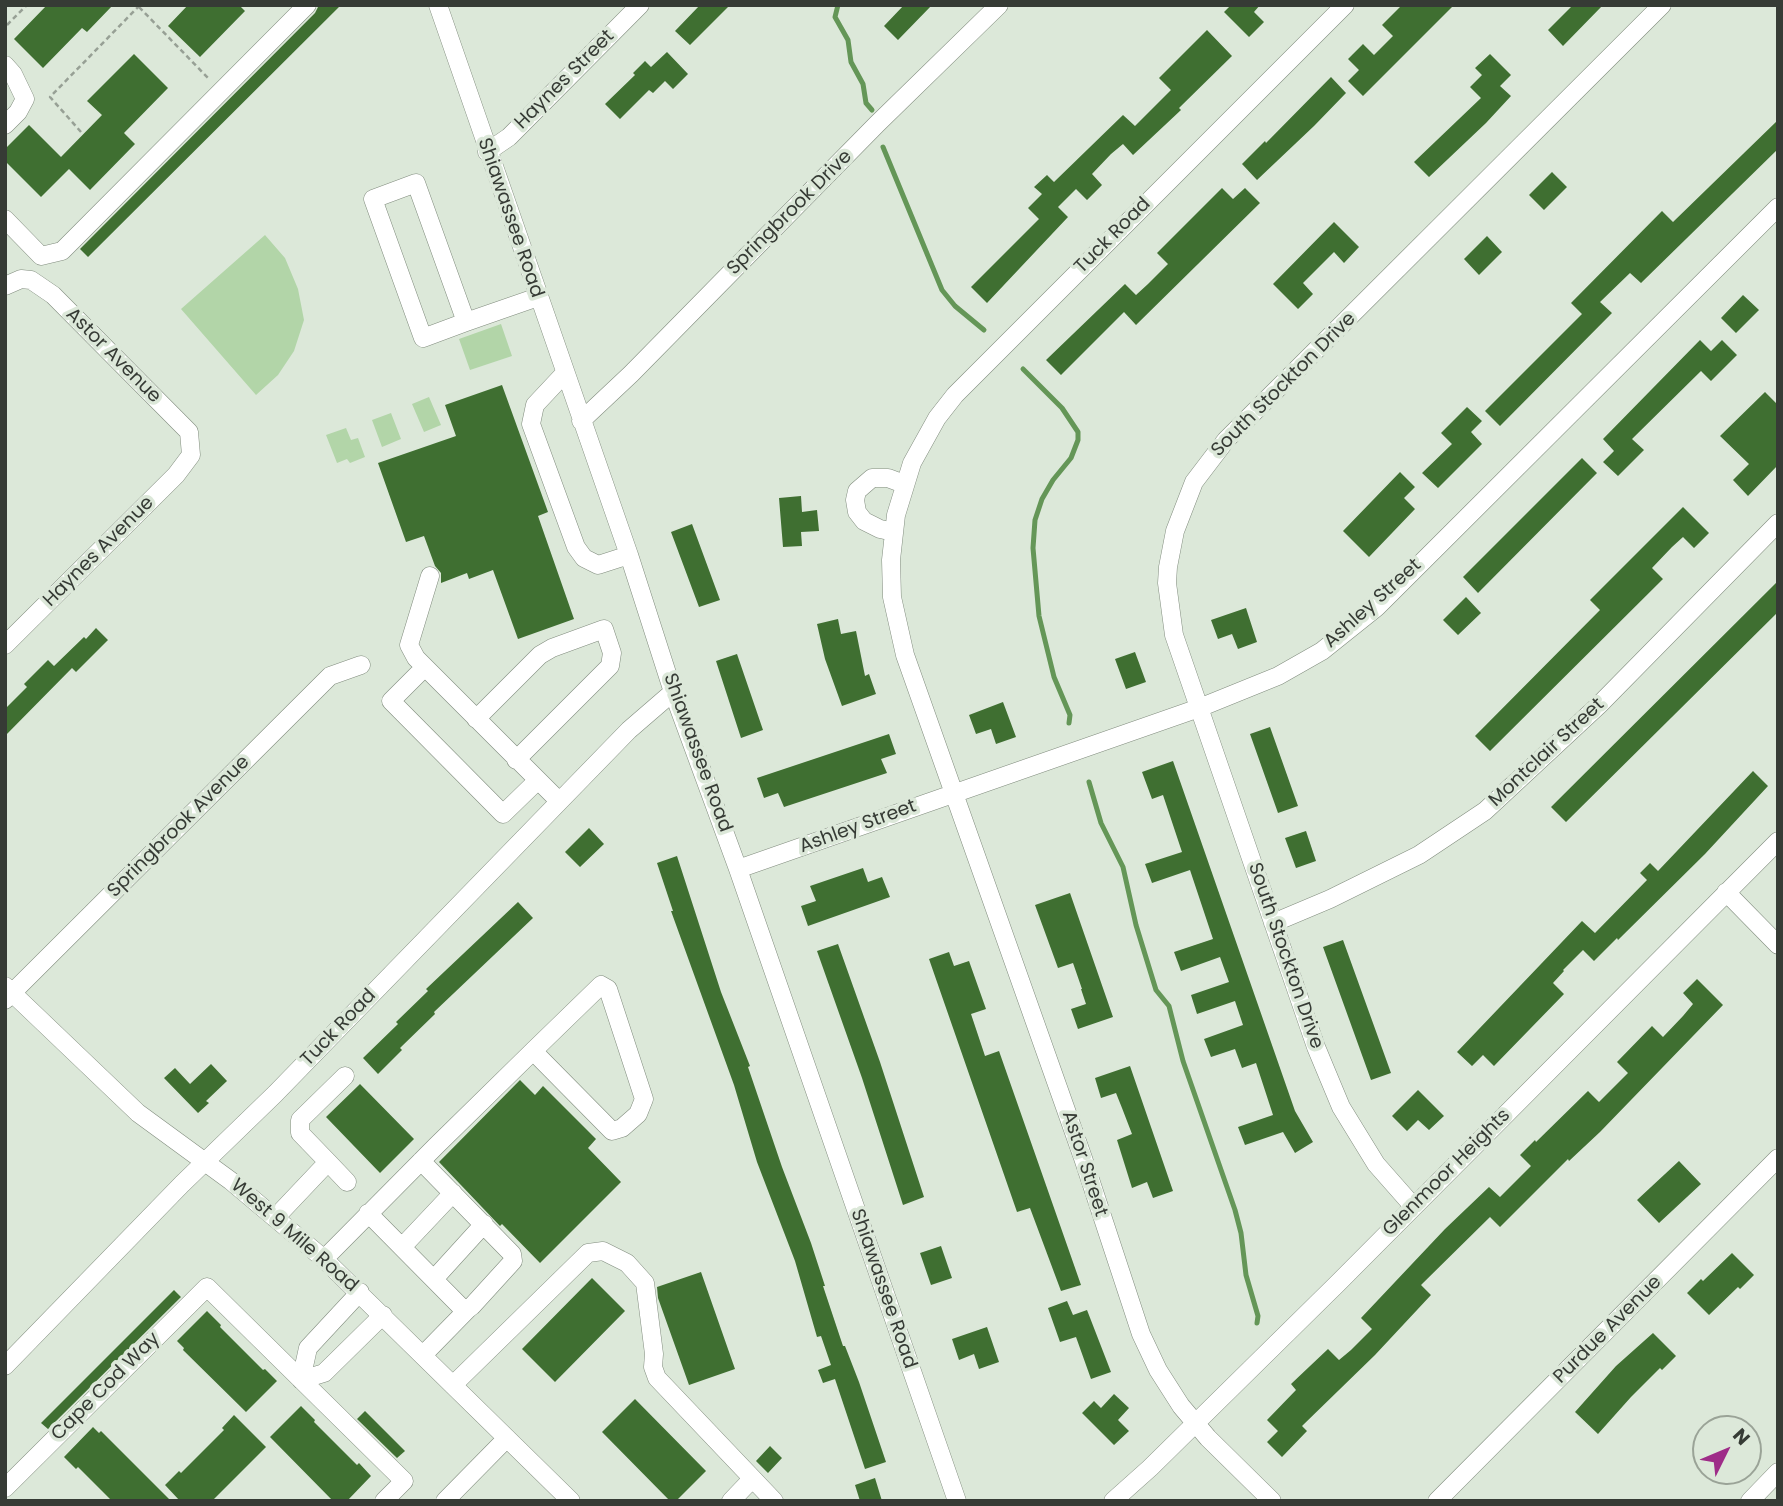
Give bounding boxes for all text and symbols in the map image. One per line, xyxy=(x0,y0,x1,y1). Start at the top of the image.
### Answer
street label: Haynes Street xyxy=(511,26,619,134)
street label: Shiawassee Road xyxy=(472,135,548,301)
street label: Springbrook Drive xyxy=(723,146,857,280)
street label: Tuck Road xyxy=(1070,193,1156,279)
street label: Astor Avenue xyxy=(61,304,165,408)
street label: South Stockton Drive xyxy=(1207,308,1361,462)
street label: Haynes Avenue xyxy=(39,492,159,612)
street label: Ashley Street xyxy=(1320,554,1426,654)
street label: Shiawassee Road xyxy=(658,671,736,835)
street label: Montclair Street xyxy=(1485,694,1609,812)
street label: Springbrook Avenue xyxy=(103,751,255,903)
street label: Ashley Street xyxy=(796,795,920,859)
street label: South Stockton Drive xyxy=(1242,860,1328,1052)
street label: Tuck Road xyxy=(297,985,381,1071)
street label: Glenmoor Heights xyxy=(1379,1105,1515,1241)
street label: Astor Street xyxy=(1056,1108,1112,1220)
street label: West 9 Mile Road xyxy=(226,1175,362,1297)
street label: Shiawassee Road xyxy=(845,1206,921,1372)
street label: Purdue Avenue xyxy=(1549,1271,1667,1389)
street label: Cape Cod Way xyxy=(47,1328,165,1446)
north arrow xyxy=(1692,1415,1762,1485)
text: N xyxy=(1727,1422,1756,1451)

